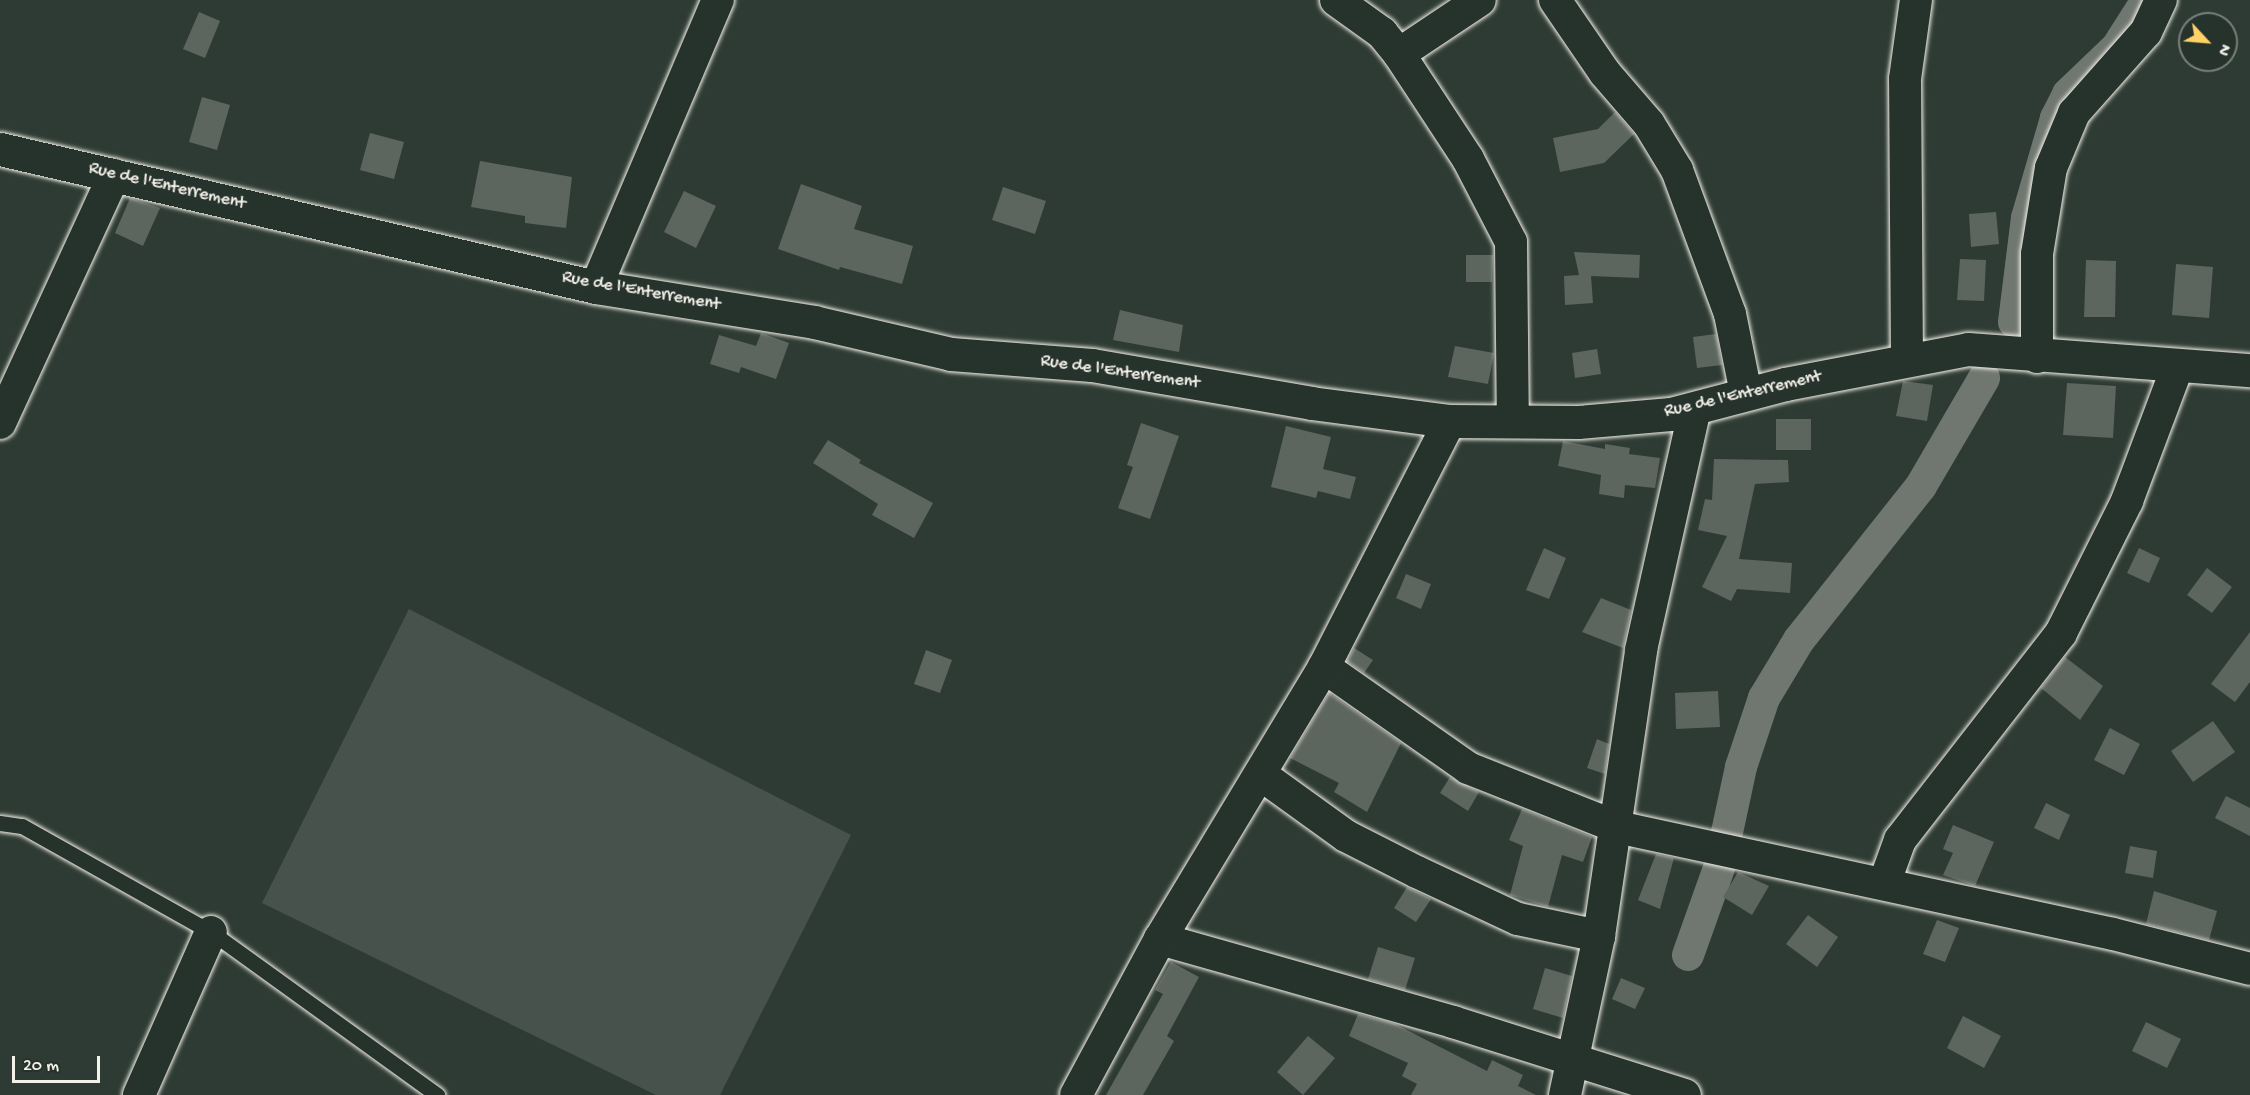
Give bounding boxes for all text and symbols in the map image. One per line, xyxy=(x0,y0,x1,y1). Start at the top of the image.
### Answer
north arrow xyxy=(2178,12,2238,72)
text: N xyxy=(2212,40,2234,58)
street label: Rue de l'Enterrement xyxy=(86,158,248,216)
street label: Rue de l'Enterrement xyxy=(560,267,722,317)
street label: Rue de l'Enterrement xyxy=(1039,351,1201,395)
street label: Rue de l'Enterrement xyxy=(1662,366,1824,424)
scale bar xyxy=(15,1044,104,1082)
text: 20 m xyxy=(23,1056,59,1077)

